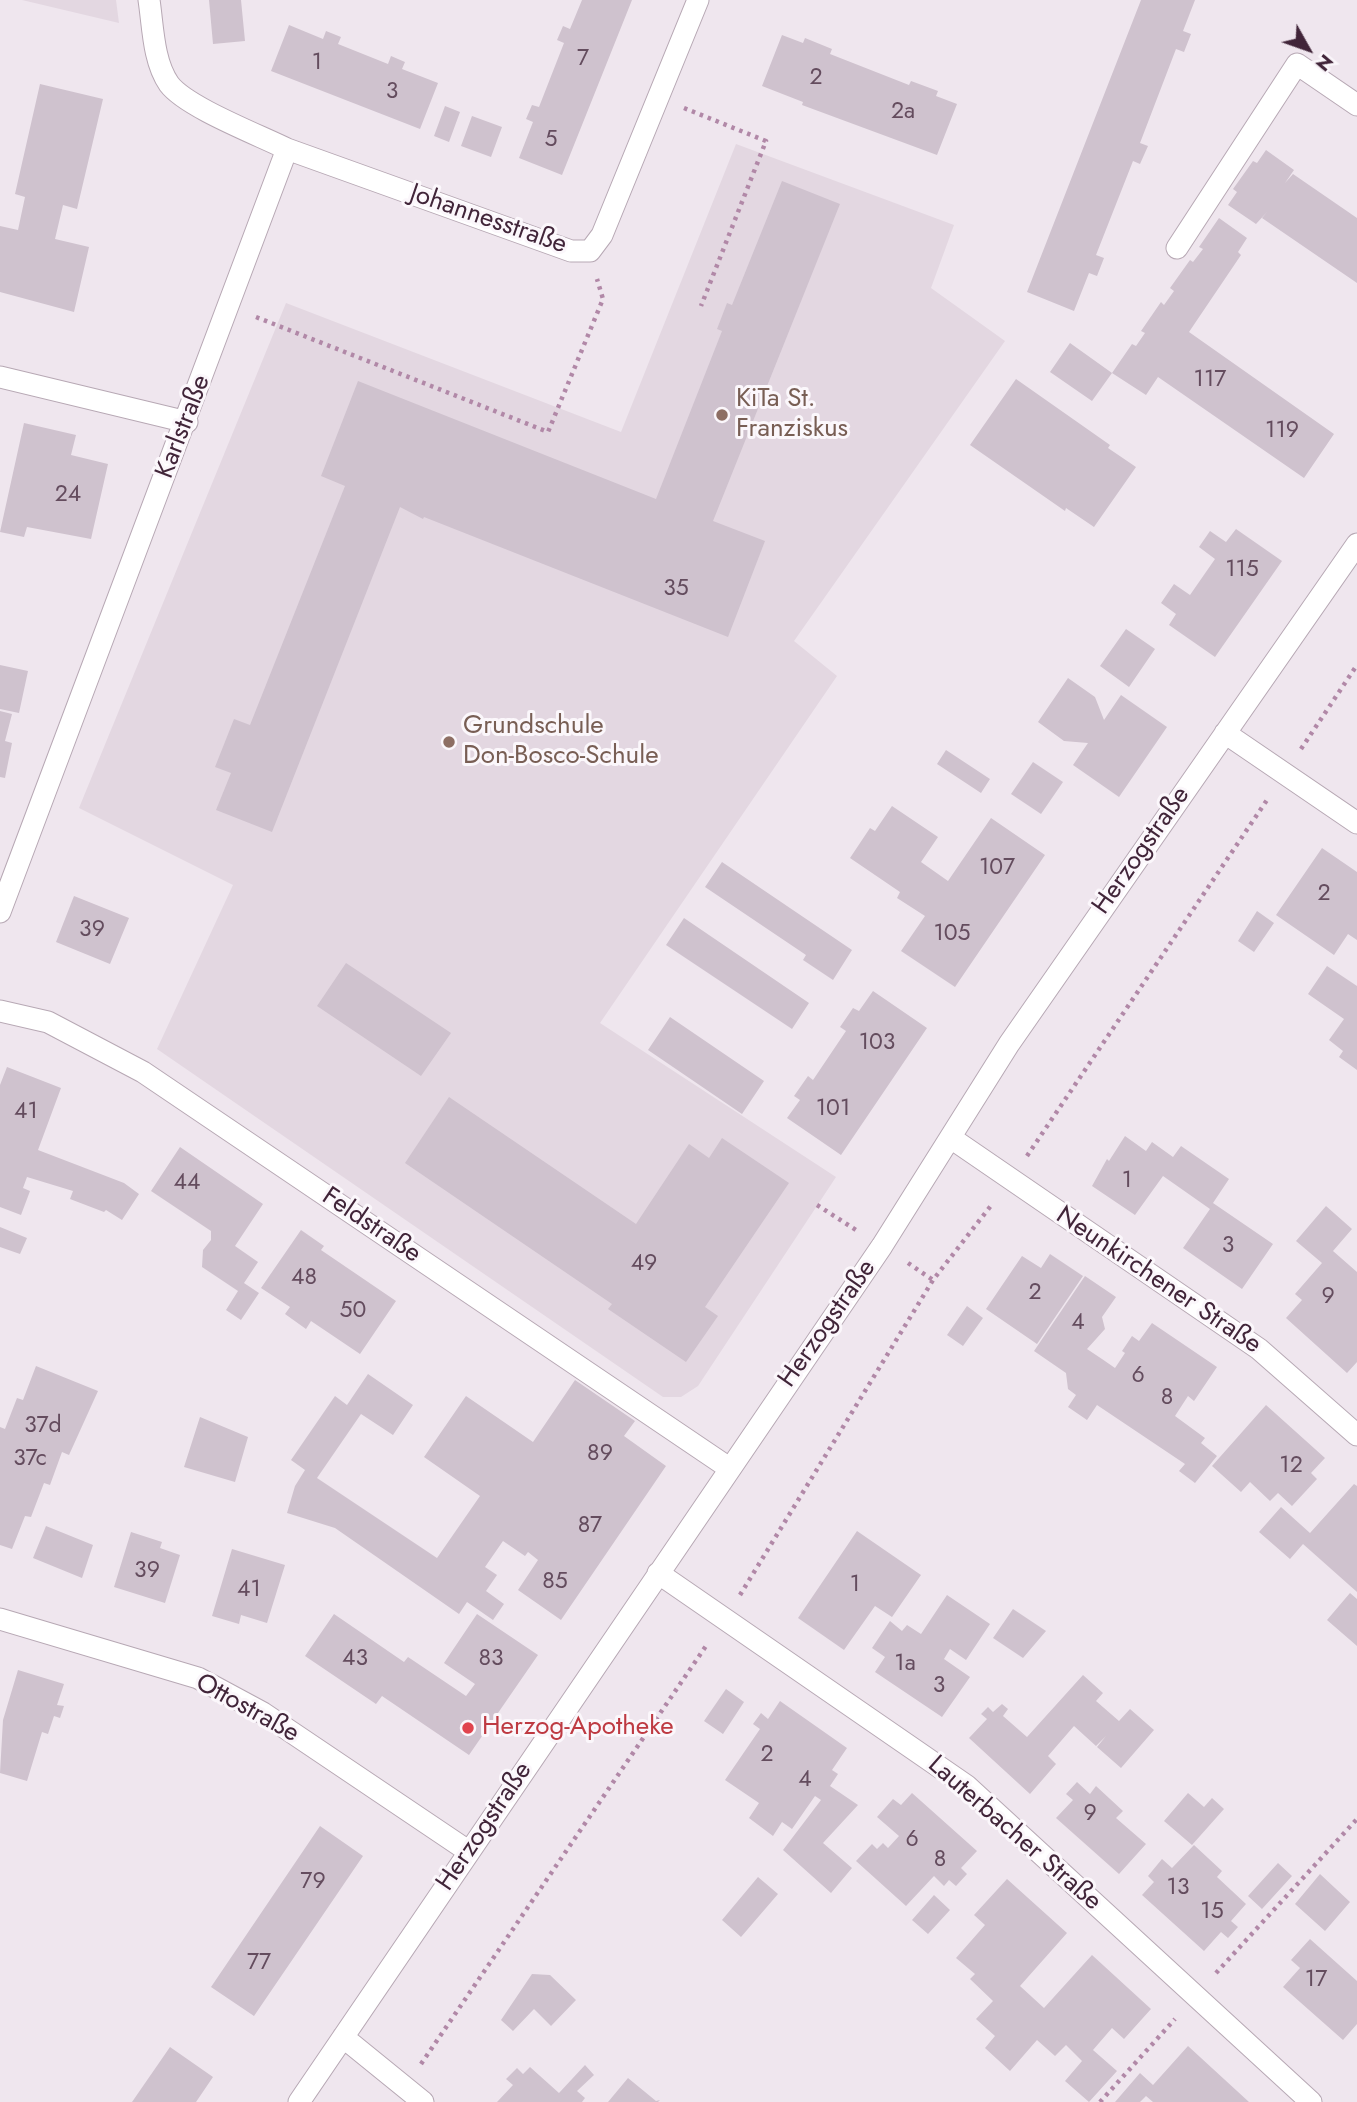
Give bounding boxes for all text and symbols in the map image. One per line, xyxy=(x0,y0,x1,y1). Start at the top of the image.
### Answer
north arrow xyxy=(1273,14,1343,84)
house number: 7 xyxy=(577,45,589,73)
text: N xyxy=(1309,48,1340,77)
house number: 1 xyxy=(312,49,322,77)
house number: 2 xyxy=(809,64,823,92)
house number: 3 xyxy=(386,78,398,106)
house number: 2a xyxy=(891,98,915,126)
house number: 5 xyxy=(545,126,557,154)
street label: Johannesstraße xyxy=(405,179,571,261)
house number: 117 xyxy=(1194,366,1226,394)
street label: Karlstraße xyxy=(150,371,218,483)
place label: KiTa St. Franziskus xyxy=(736,384,848,446)
marker: KiTa St. Franziskus xyxy=(714,407,730,423)
house number: 119 xyxy=(1265,417,1299,445)
house number: 24 xyxy=(55,481,81,509)
house number: 115 xyxy=(1225,556,1259,584)
house number: 35 xyxy=(663,575,689,603)
place label: Grundschule Don-Bosco-Schule xyxy=(463,711,659,772)
marker: Grundschule Don-Bosco-Schule xyxy=(441,734,457,750)
street label: Herzogstraße xyxy=(1087,781,1197,921)
house number: 107 xyxy=(979,854,1015,882)
house number: 2 xyxy=(1317,880,1331,908)
house number: 39 xyxy=(79,916,105,944)
house number: 105 xyxy=(933,920,971,948)
house number: 103 xyxy=(859,1029,895,1057)
house number: 101 xyxy=(816,1095,850,1123)
house number: 41 xyxy=(14,1098,38,1126)
house number: 1 xyxy=(1122,1167,1132,1195)
house number: 44 xyxy=(174,1169,200,1197)
street label: Feldstraße xyxy=(316,1182,426,1270)
street label: Neunkirchener Straße xyxy=(1049,1201,1267,1361)
house number: 3 xyxy=(1222,1232,1234,1260)
house number: 49 xyxy=(631,1250,657,1278)
street label: Herzogstraße xyxy=(773,1254,883,1394)
house number: 48 xyxy=(291,1264,317,1292)
house number: 2 xyxy=(1028,1279,1042,1307)
house number: 9 xyxy=(1321,1283,1335,1311)
house number: 50 xyxy=(340,1297,366,1325)
house number: 4 xyxy=(1071,1309,1085,1337)
house number: 6 xyxy=(1131,1362,1145,1390)
house number: 8 xyxy=(1161,1384,1173,1412)
house number: 37d xyxy=(24,1412,62,1440)
house number: 89 xyxy=(587,1440,613,1468)
house number: 37c xyxy=(13,1445,47,1473)
house number: 12 xyxy=(1279,1452,1303,1480)
house number: 87 xyxy=(578,1512,602,1540)
house number: 39 xyxy=(134,1557,160,1585)
house number: 85 xyxy=(542,1568,568,1596)
house number: 1 xyxy=(850,1571,860,1599)
house number: 41 xyxy=(237,1576,261,1604)
house number: 43 xyxy=(342,1645,368,1673)
house number: 83 xyxy=(478,1645,504,1673)
house number: 1a xyxy=(894,1650,916,1678)
street label: Ottostraße xyxy=(190,1668,304,1750)
house number: 3 xyxy=(933,1672,945,1700)
place label: Herzog-Apotheke xyxy=(482,1712,674,1744)
marker: Herzog-Apotheke xyxy=(460,1720,476,1736)
house number: 2 xyxy=(760,1741,774,1769)
street label: Lauterbacher Straße xyxy=(921,1750,1107,1918)
street label: Herzogstraße xyxy=(431,1757,539,1897)
house number: 4 xyxy=(798,1766,812,1794)
house number: 9 xyxy=(1083,1800,1097,1828)
house number: 6 xyxy=(905,1826,919,1854)
house number: 8 xyxy=(934,1846,946,1874)
house number: 79 xyxy=(300,1868,326,1896)
house number: 13 xyxy=(1167,1874,1189,1902)
house number: 15 xyxy=(1200,1898,1224,1926)
house number: 77 xyxy=(247,1949,271,1977)
house number: 17 xyxy=(1305,1966,1327,1994)

